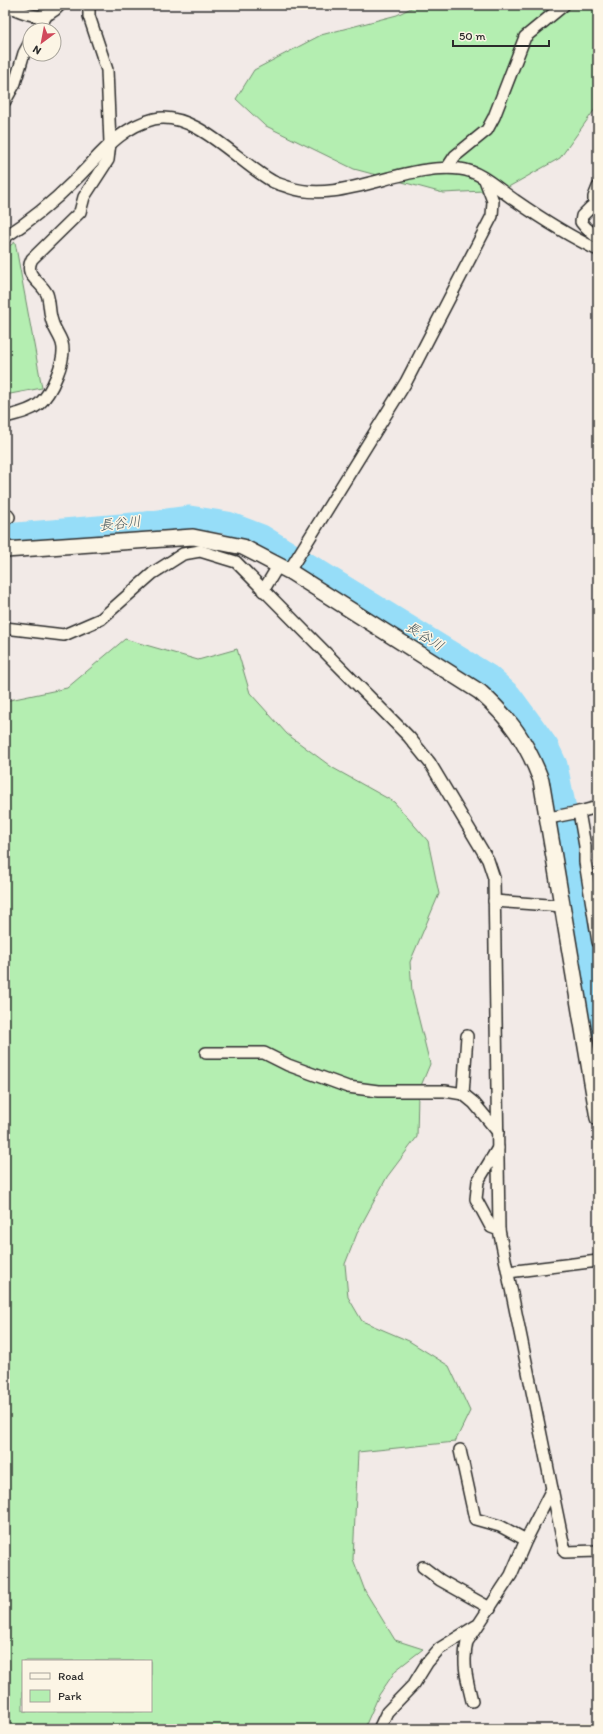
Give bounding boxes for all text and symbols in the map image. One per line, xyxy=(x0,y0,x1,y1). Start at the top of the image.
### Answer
north arrow xyxy=(22,22,62,62)
scale bar xyxy=(453,22,549,48)
text: 50 m xyxy=(459,29,485,43)
text: N xyxy=(30,43,44,58)
water label: 長谷川 xyxy=(98,513,142,534)
water label: 長谷川 xyxy=(402,618,447,655)
legend xyxy=(22,1660,152,1712)
text: Road xyxy=(58,1669,84,1683)
text: Park xyxy=(58,1689,82,1703)

